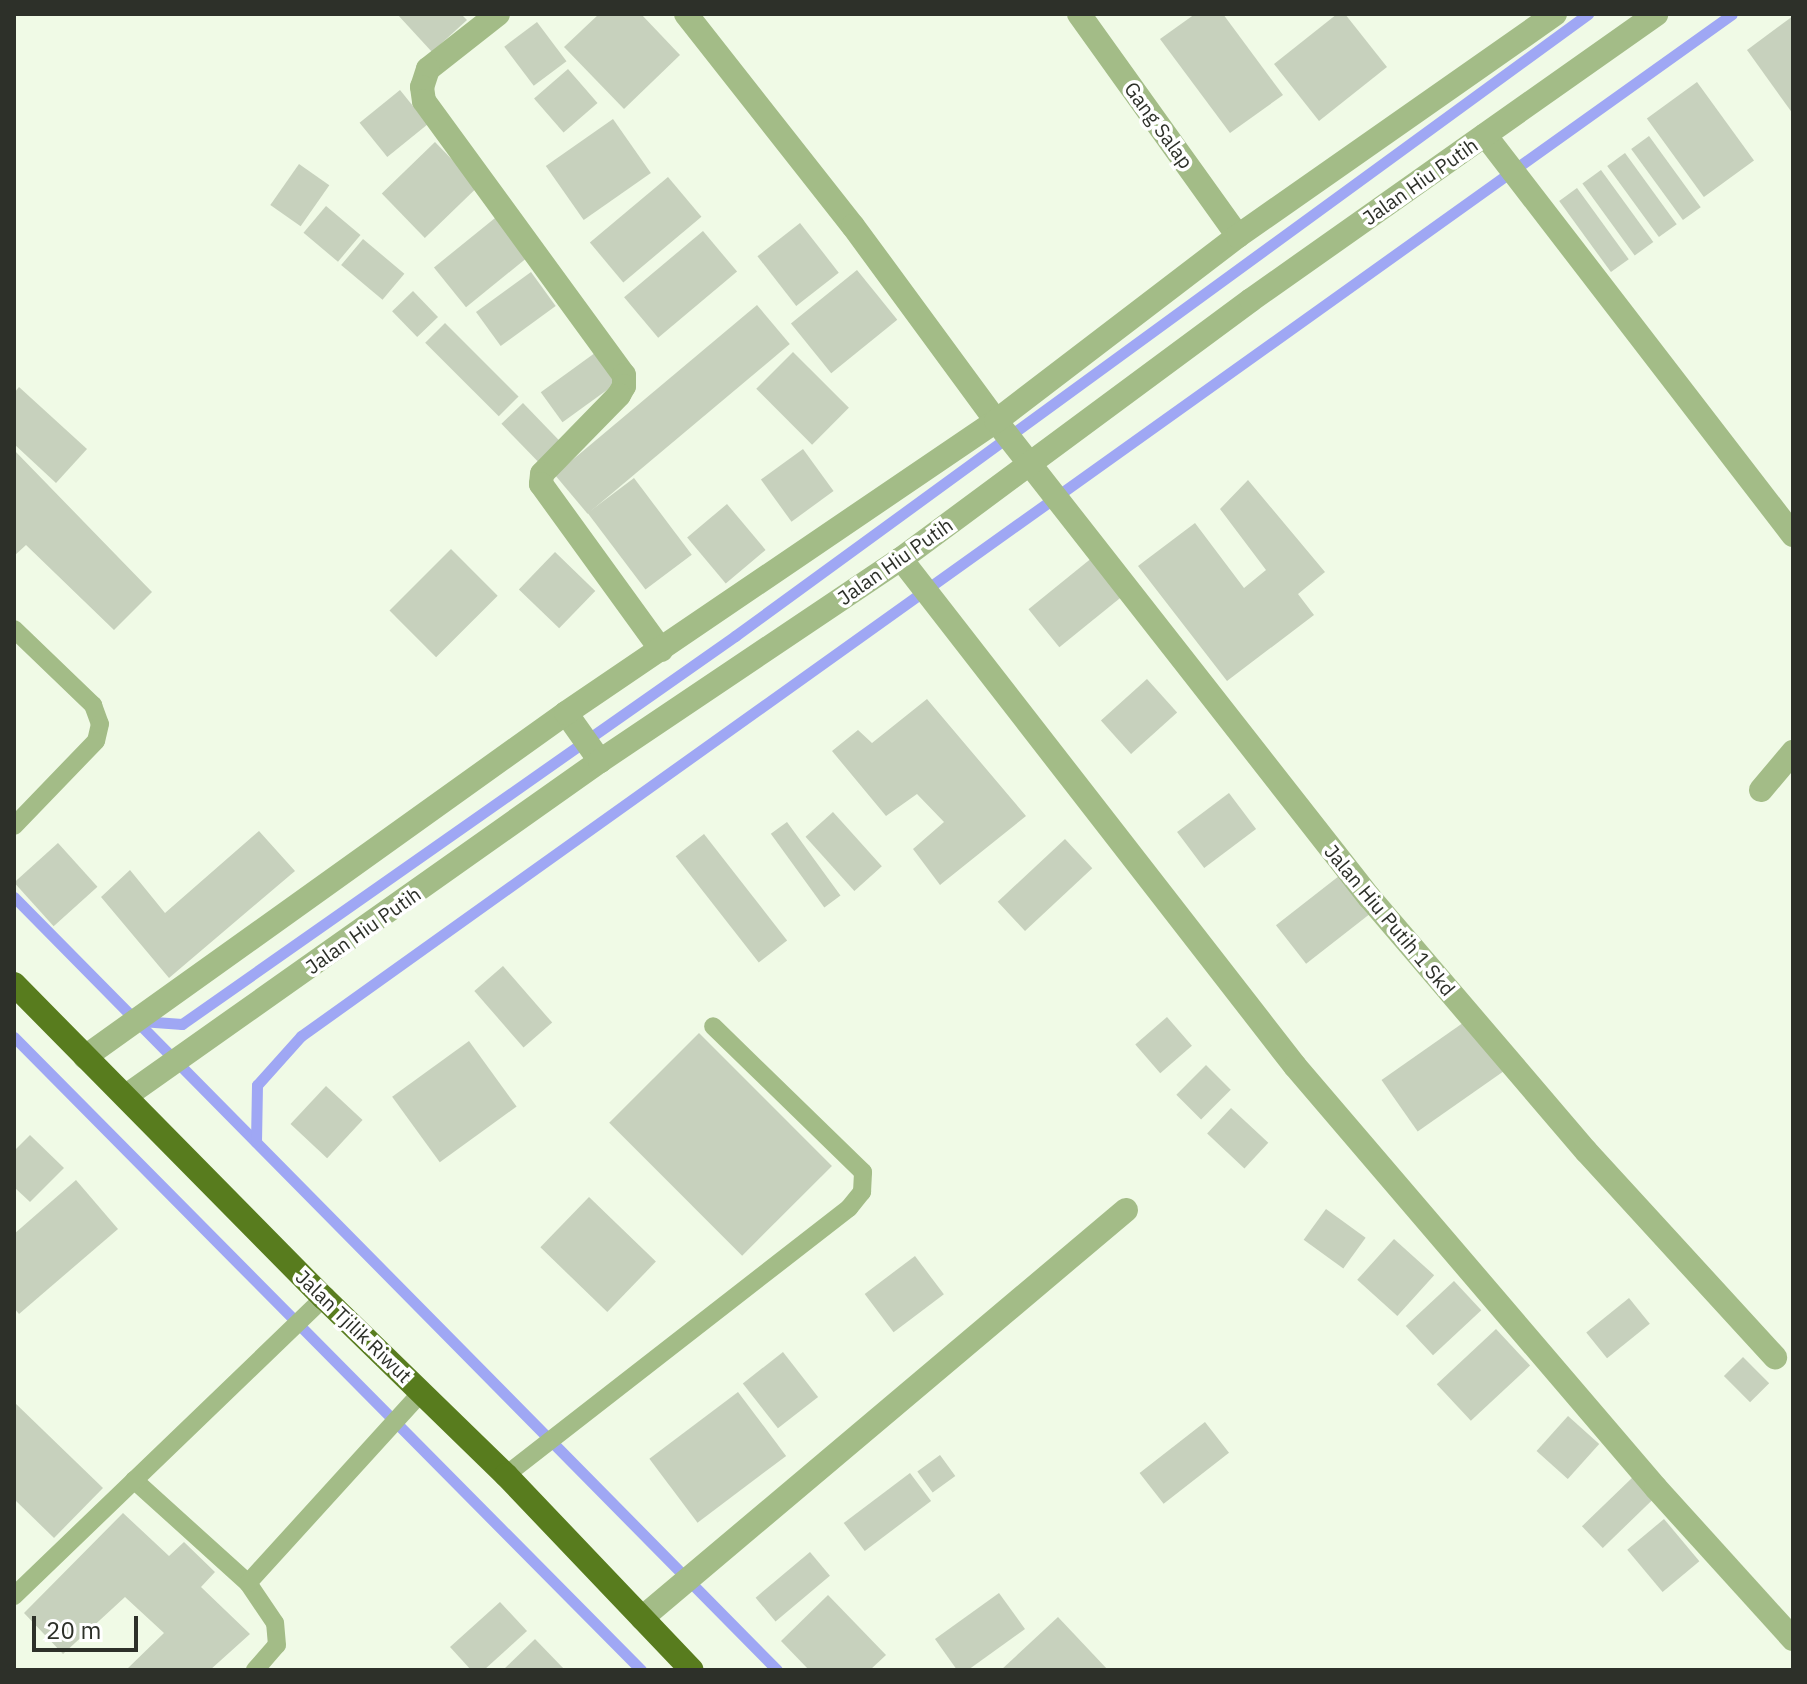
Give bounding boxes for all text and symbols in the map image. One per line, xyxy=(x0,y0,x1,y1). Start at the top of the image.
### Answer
street label: Gang Salap xyxy=(1120,77,1198,173)
street label: Jalan Hiu Putih xyxy=(1358,132,1482,230)
street label: Jalan Hiu Putih xyxy=(833,512,957,610)
street label: Jalan Hiu Putih 1 Skd xyxy=(1320,839,1460,1001)
street label: Jalan Hiu Putih xyxy=(301,881,425,979)
street label: Jalan Tjilik Riwut xyxy=(291,1265,417,1387)
scale bar xyxy=(36,1600,142,1650)
text: 20 m xyxy=(46,1614,101,1646)

